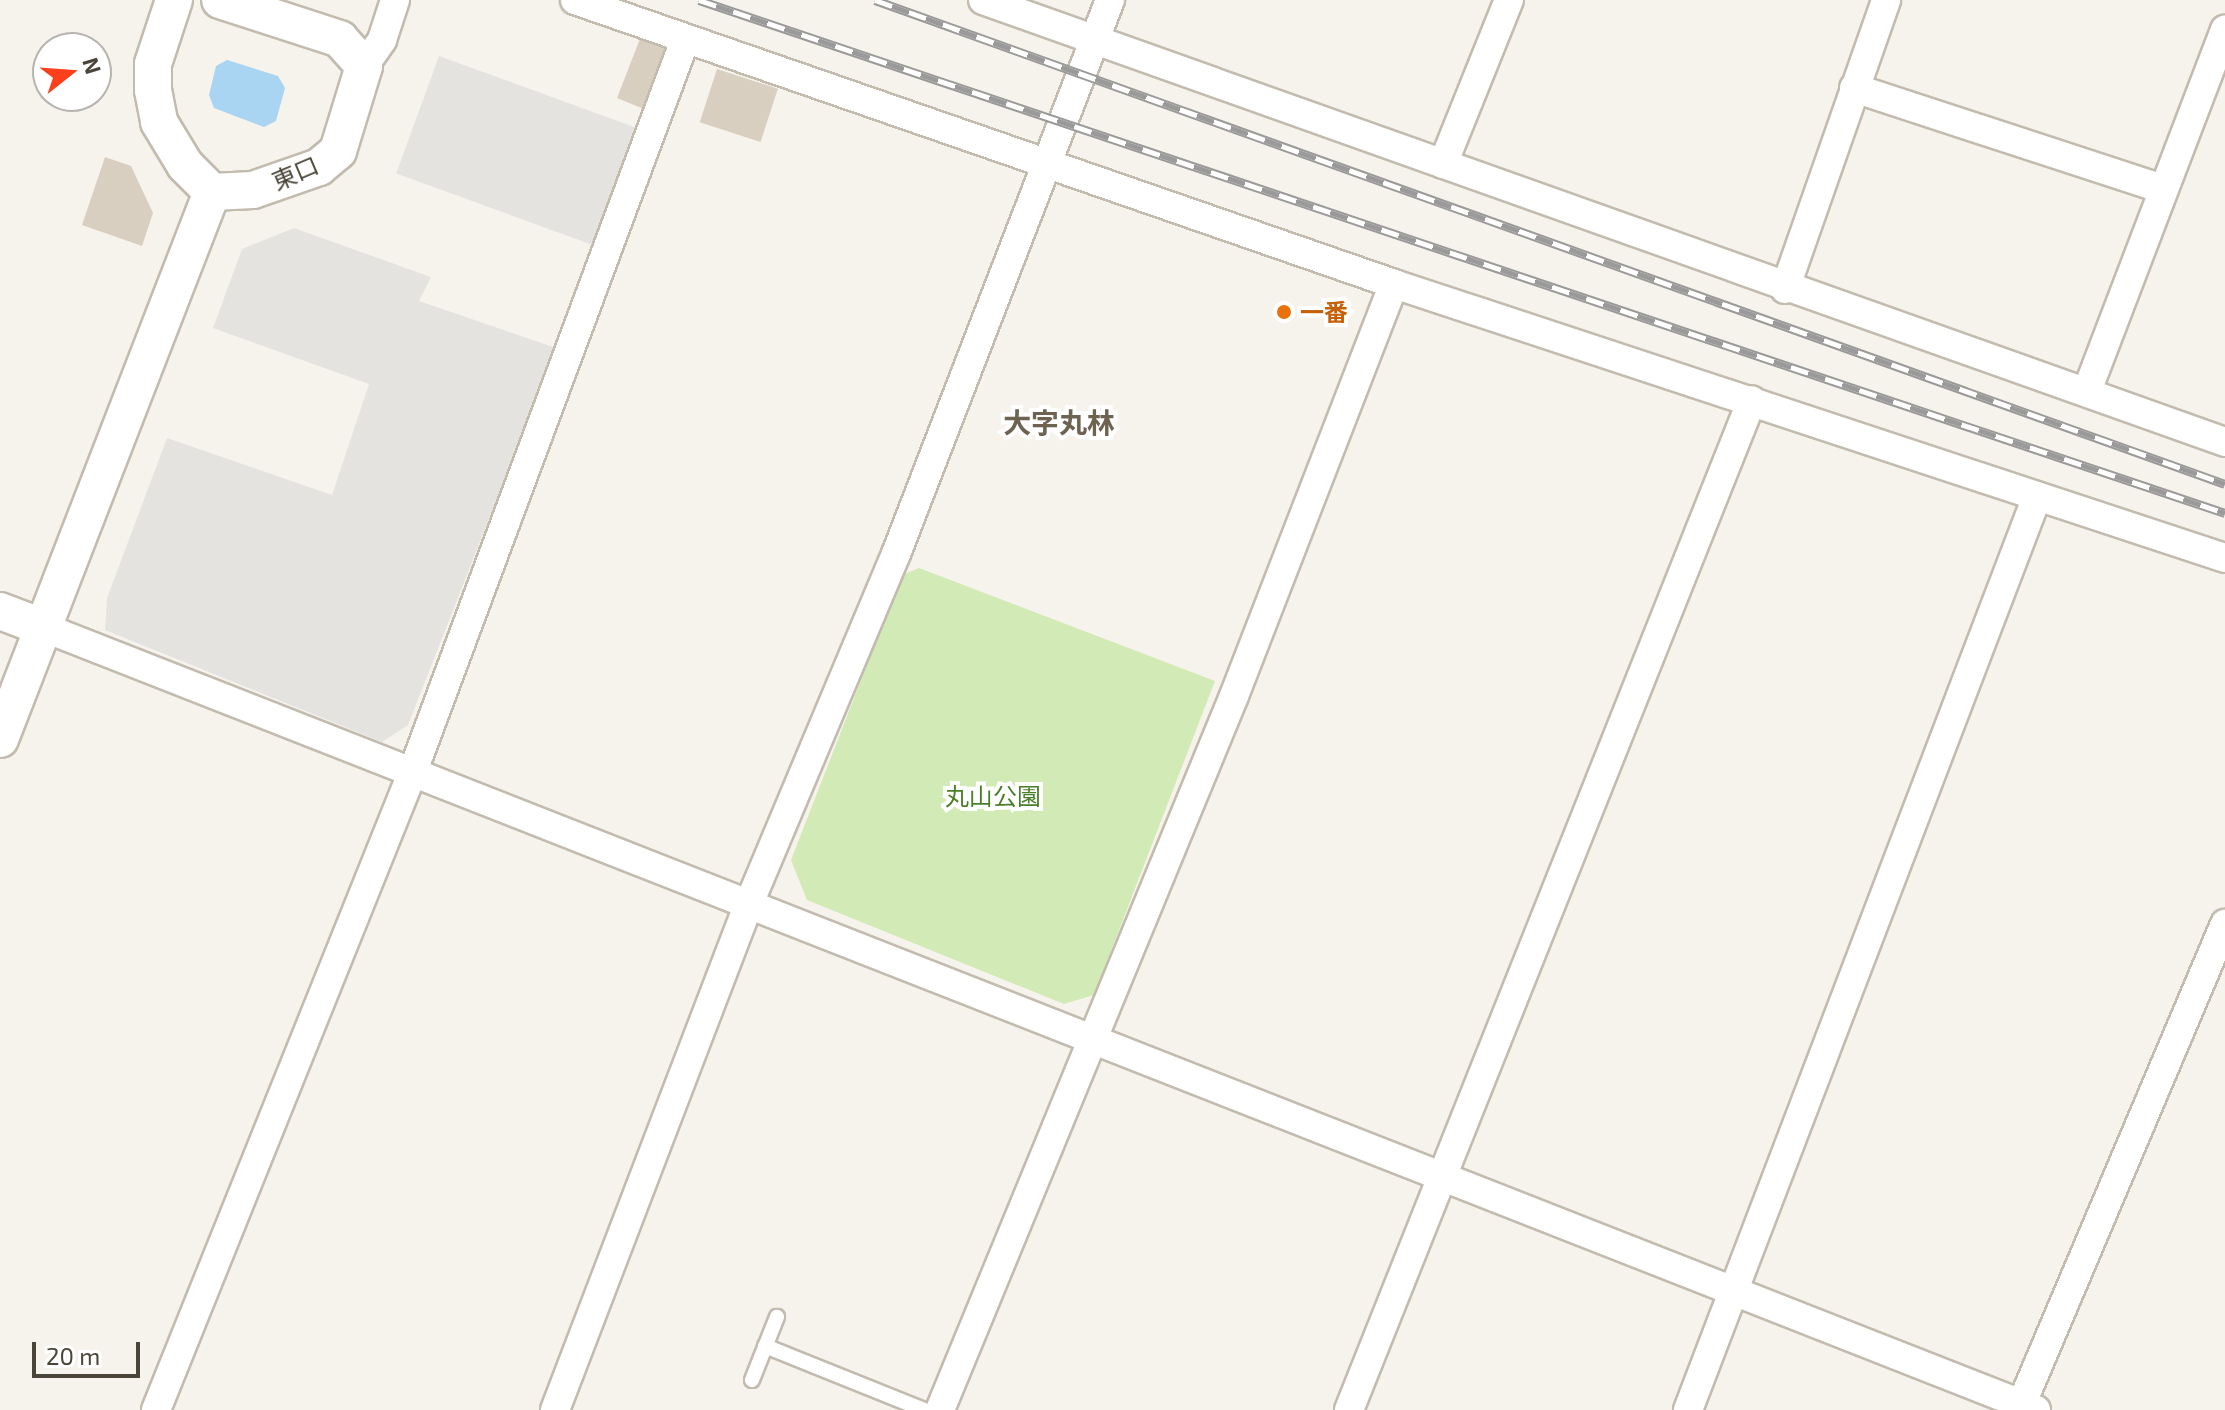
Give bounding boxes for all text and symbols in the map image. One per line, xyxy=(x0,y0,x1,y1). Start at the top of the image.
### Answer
north arrow xyxy=(32,32,112,112)
text: N xyxy=(78,54,108,77)
street label: 東口 xyxy=(267,150,323,196)
place label: 一番 xyxy=(1300,298,1348,326)
marker: 一番 xyxy=(1275,303,1293,321)
district label: 大字丸林 xyxy=(1003,405,1115,439)
park label: 丸山公園 xyxy=(945,782,1041,810)
scale bar xyxy=(36,1326,144,1376)
text: 20 m xyxy=(46,1341,100,1370)

